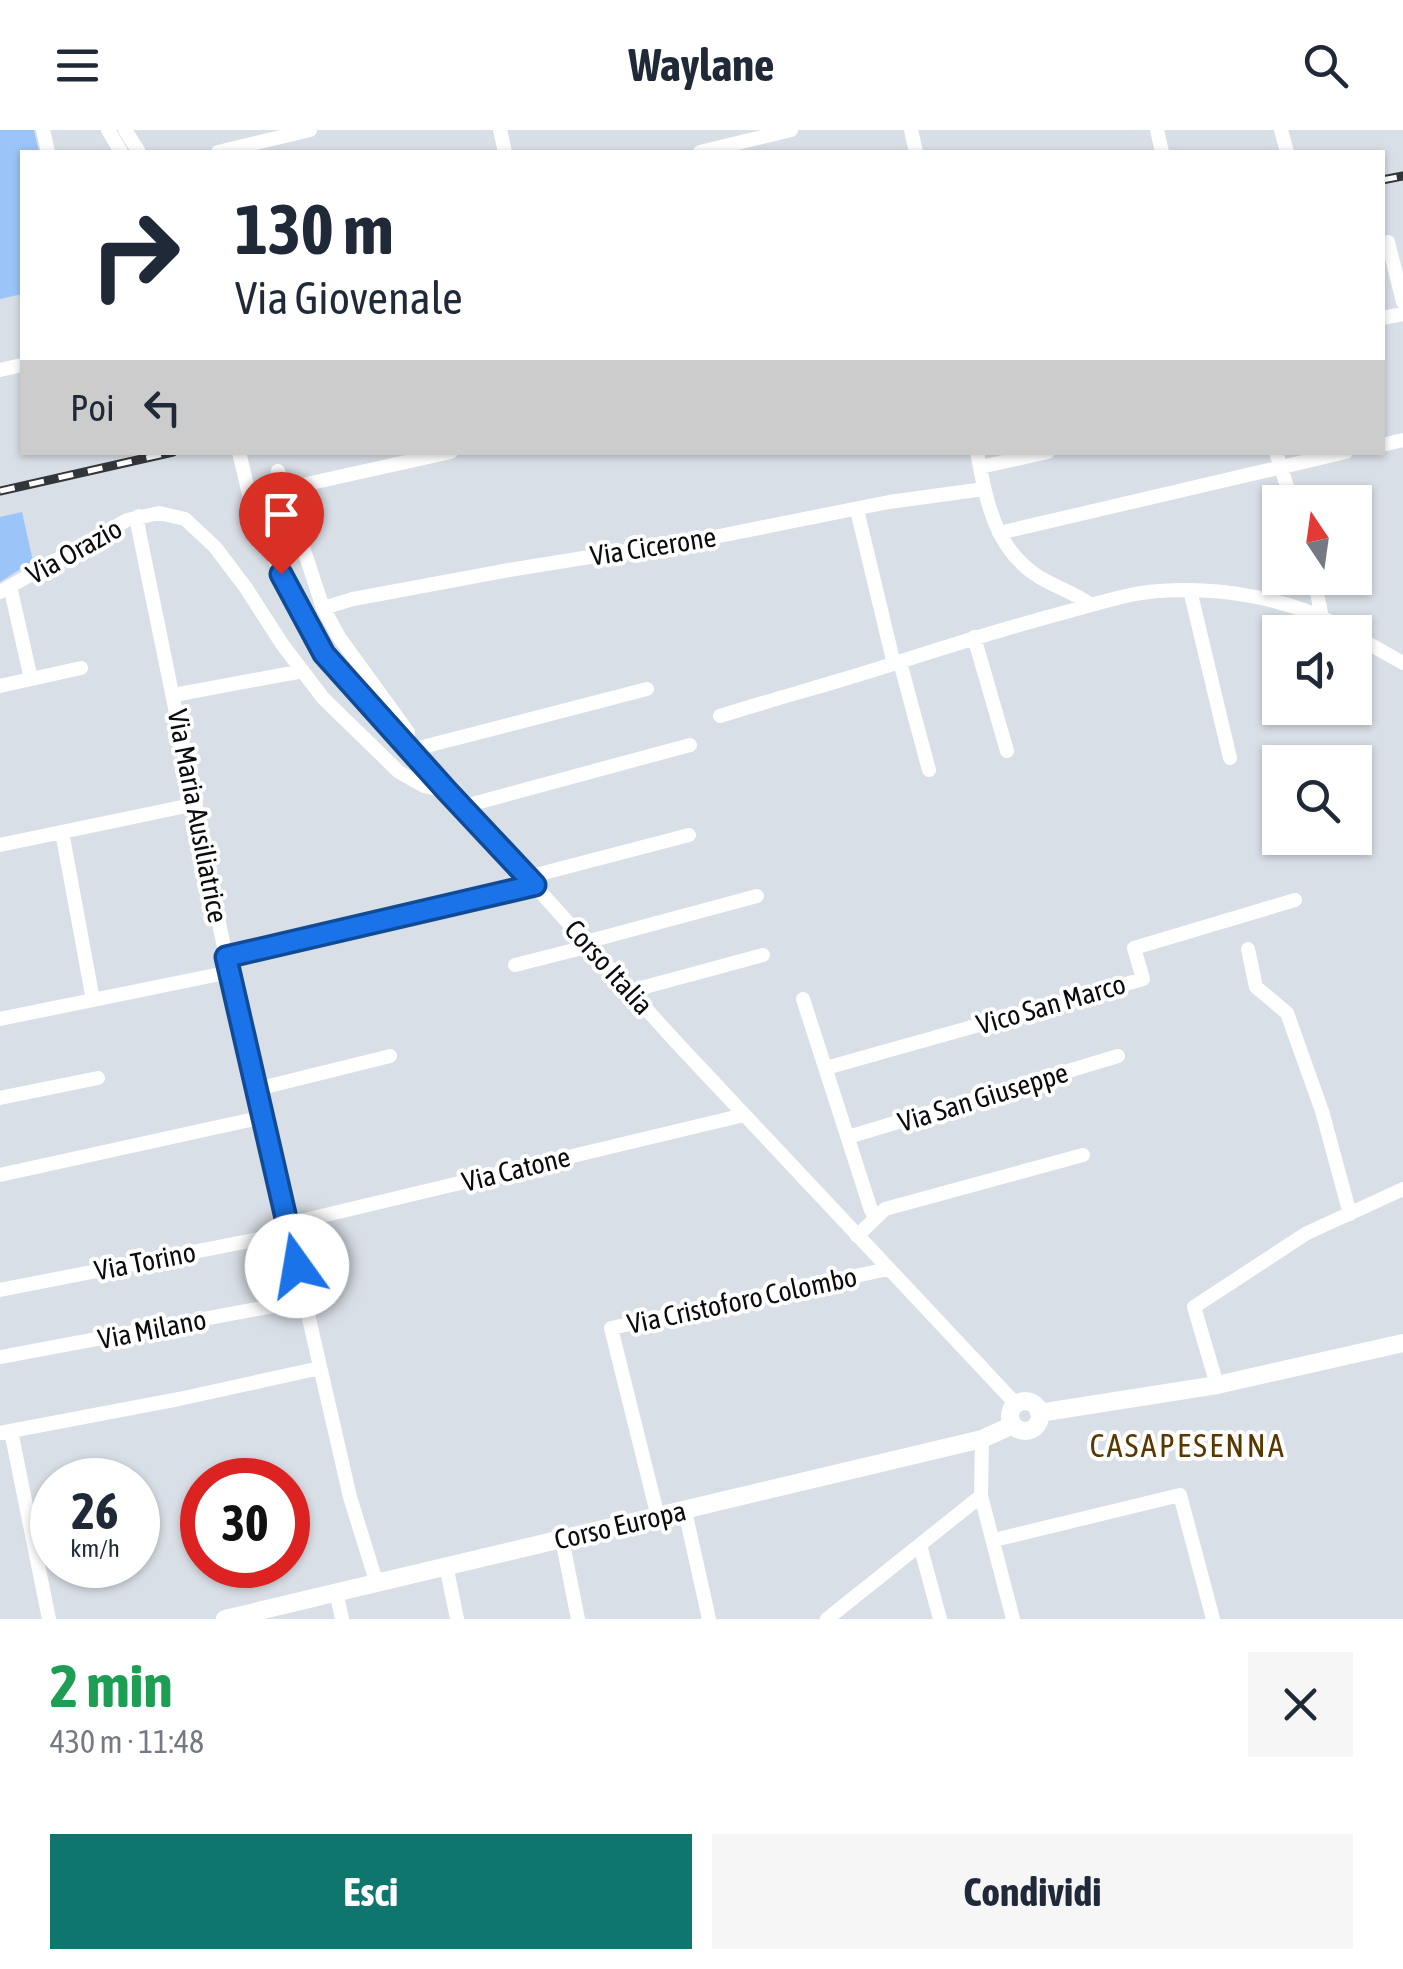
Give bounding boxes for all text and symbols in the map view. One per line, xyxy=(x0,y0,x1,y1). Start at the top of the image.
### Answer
icon: menu xyxy=(50,38,105,93)
icon: search xyxy=(1298,38,1353,93)
text: Waylane xyxy=(629,39,774,91)
text: 130 m xyxy=(235,189,394,269)
icon: right xyxy=(70,190,200,320)
text: Via Giovenale xyxy=(235,272,463,324)
icon: left xyxy=(135,380,190,435)
text: Poi xyxy=(70,386,115,429)
pin xyxy=(239,472,324,575)
north arrow xyxy=(1262,485,1372,595)
map controls xyxy=(1262,485,1372,855)
icon: arrive xyxy=(254,487,309,542)
street label: Via Orazio xyxy=(21,512,127,590)
street label: Via Cicerone xyxy=(588,520,718,572)
button: sound xyxy=(1262,615,1372,725)
street label: Via Maria Ausiliatrice xyxy=(162,707,234,925)
button: search xyxy=(1262,745,1372,855)
street label: Corso Italia xyxy=(558,913,660,1021)
street label: Vico San Marco xyxy=(973,967,1129,1041)
street label: Via San Giuseppe xyxy=(894,1056,1072,1138)
street label: Via Catone xyxy=(459,1140,573,1198)
position arrow xyxy=(245,1214,349,1318)
street label: Via Torino xyxy=(92,1236,198,1286)
street label: Via Cristoforo Colombo xyxy=(624,1260,860,1340)
street label: Via Milano xyxy=(95,1303,209,1355)
district label: CASAPESENNA xyxy=(1090,1427,1286,1464)
speed limit sign: 30 xyxy=(180,1458,310,1588)
text: 26 xyxy=(71,1482,118,1540)
street label: Corso Europa xyxy=(551,1494,689,1556)
text: km/h xyxy=(70,1534,120,1562)
text: 2 min xyxy=(50,1651,173,1720)
button: close xyxy=(1248,1652,1353,1757)
text: 430 m · 11:48 xyxy=(50,1723,204,1760)
button: Esci xyxy=(50,1834,692,1949)
button: Condividi xyxy=(712,1834,1353,1949)

